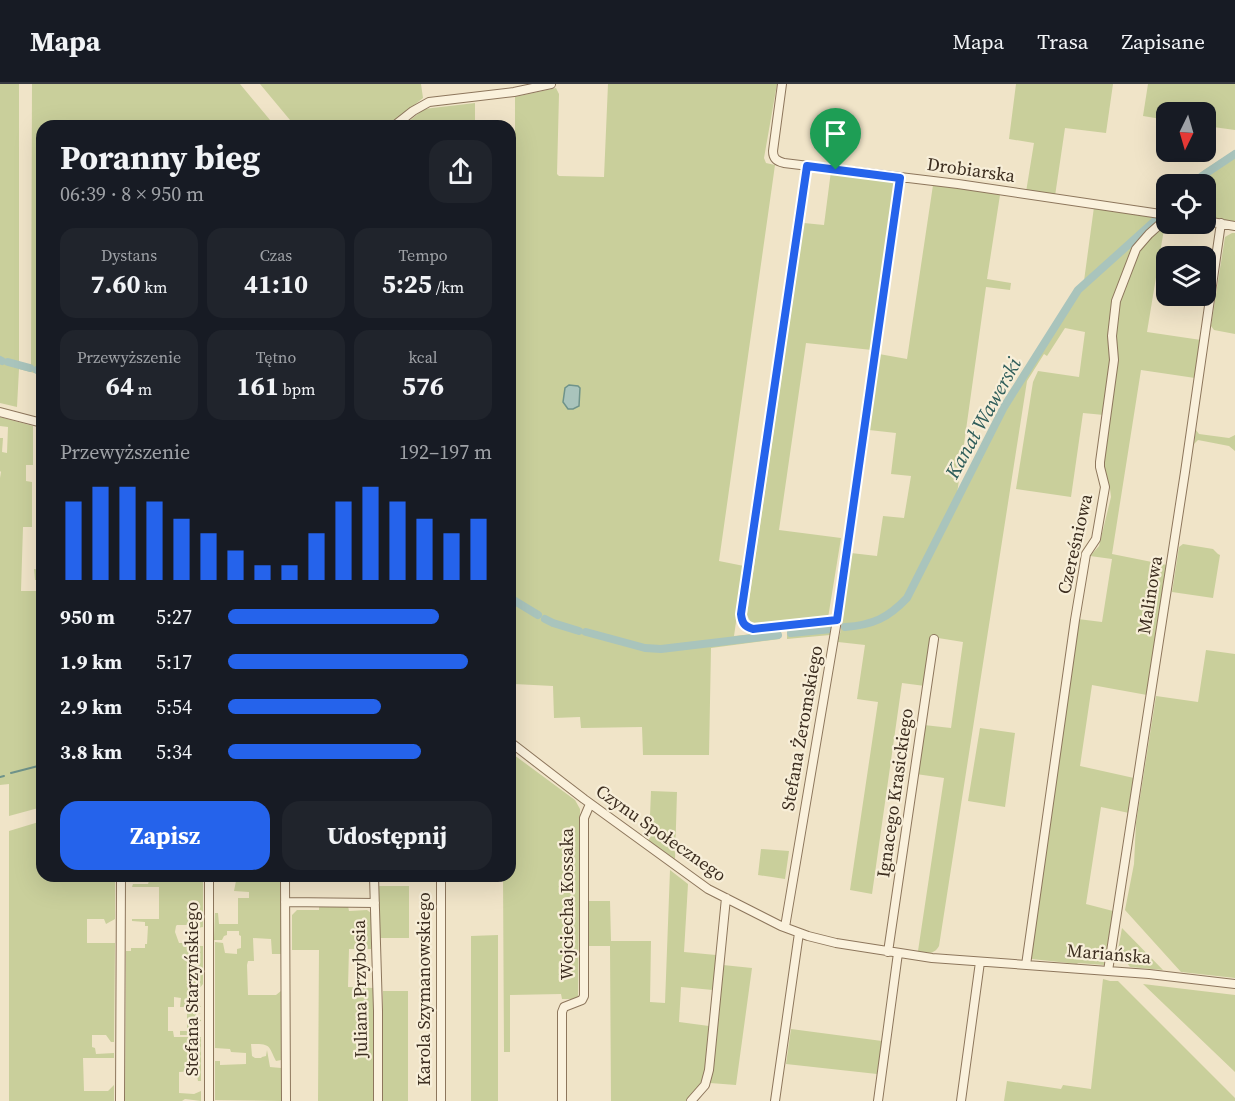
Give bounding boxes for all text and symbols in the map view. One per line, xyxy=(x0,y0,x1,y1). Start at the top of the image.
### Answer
text: Mapa xyxy=(30,22,101,60)
text: Mapa xyxy=(953,27,1004,56)
text: Trasa xyxy=(1037,27,1089,56)
text: Zapisane xyxy=(1122,27,1205,56)
north arrow xyxy=(1156,102,1216,162)
map controls xyxy=(1156,102,1216,306)
pin xyxy=(810,108,861,170)
icon: arrive xyxy=(819,117,852,150)
text: Poranny bieg xyxy=(60,135,260,180)
button: share xyxy=(429,140,492,203)
street label: Drobiarska xyxy=(925,151,1018,188)
button: locate xyxy=(1156,174,1216,234)
text: 06:39 · 8 × 950 m xyxy=(60,180,204,208)
text: Dystans xyxy=(101,244,157,266)
text: Czas xyxy=(260,244,292,266)
text: Tempo xyxy=(399,244,448,266)
button: layers xyxy=(1156,246,1216,306)
text: 7.60 xyxy=(91,266,141,302)
text: 41:10 xyxy=(244,266,308,302)
text: 5:25 xyxy=(382,266,432,302)
text: km xyxy=(141,276,167,298)
text: /km xyxy=(432,276,464,298)
text: Przewyższenie xyxy=(77,346,181,368)
text: Tętno xyxy=(256,346,296,368)
text: kcal xyxy=(408,346,438,368)
water label: Kanał Wawerski xyxy=(938,352,1028,485)
text: 64 xyxy=(106,368,134,404)
text: 161 xyxy=(237,368,279,404)
text: 576 xyxy=(402,368,444,404)
text: m xyxy=(134,378,152,400)
text: bpm xyxy=(279,378,315,400)
text: Przewyższenie xyxy=(60,438,190,466)
text: 192–197 m xyxy=(399,438,492,466)
street label: Czereśniowa xyxy=(1051,491,1098,596)
street label: Malinowa xyxy=(1131,553,1168,636)
text: 950 m xyxy=(60,603,115,631)
text: 5:27 xyxy=(156,603,192,631)
street label: Stefana Żeromskiego xyxy=(775,643,828,812)
text: 1.9 km xyxy=(60,648,122,676)
text: 5:17 xyxy=(156,648,192,676)
text: 2.9 km xyxy=(60,693,122,721)
text: 5:54 xyxy=(156,693,192,721)
street label: Ignacego Krasickiego xyxy=(870,707,919,879)
text: 3.8 km xyxy=(60,738,122,766)
text: 5:34 xyxy=(156,738,192,766)
street label: Czynu Społecznego xyxy=(591,778,732,887)
button: Zapisz xyxy=(60,801,270,870)
button: Udostępnij xyxy=(282,801,492,870)
street label: Wojciecha Kossaka xyxy=(554,827,579,980)
street label: Karola Szymanowskiego xyxy=(411,892,436,1086)
street label: Stefana Starzyńskiego xyxy=(179,902,204,1076)
street label: Juliana Przybosia xyxy=(346,919,373,1059)
street label: Mariańska xyxy=(1066,937,1153,970)

